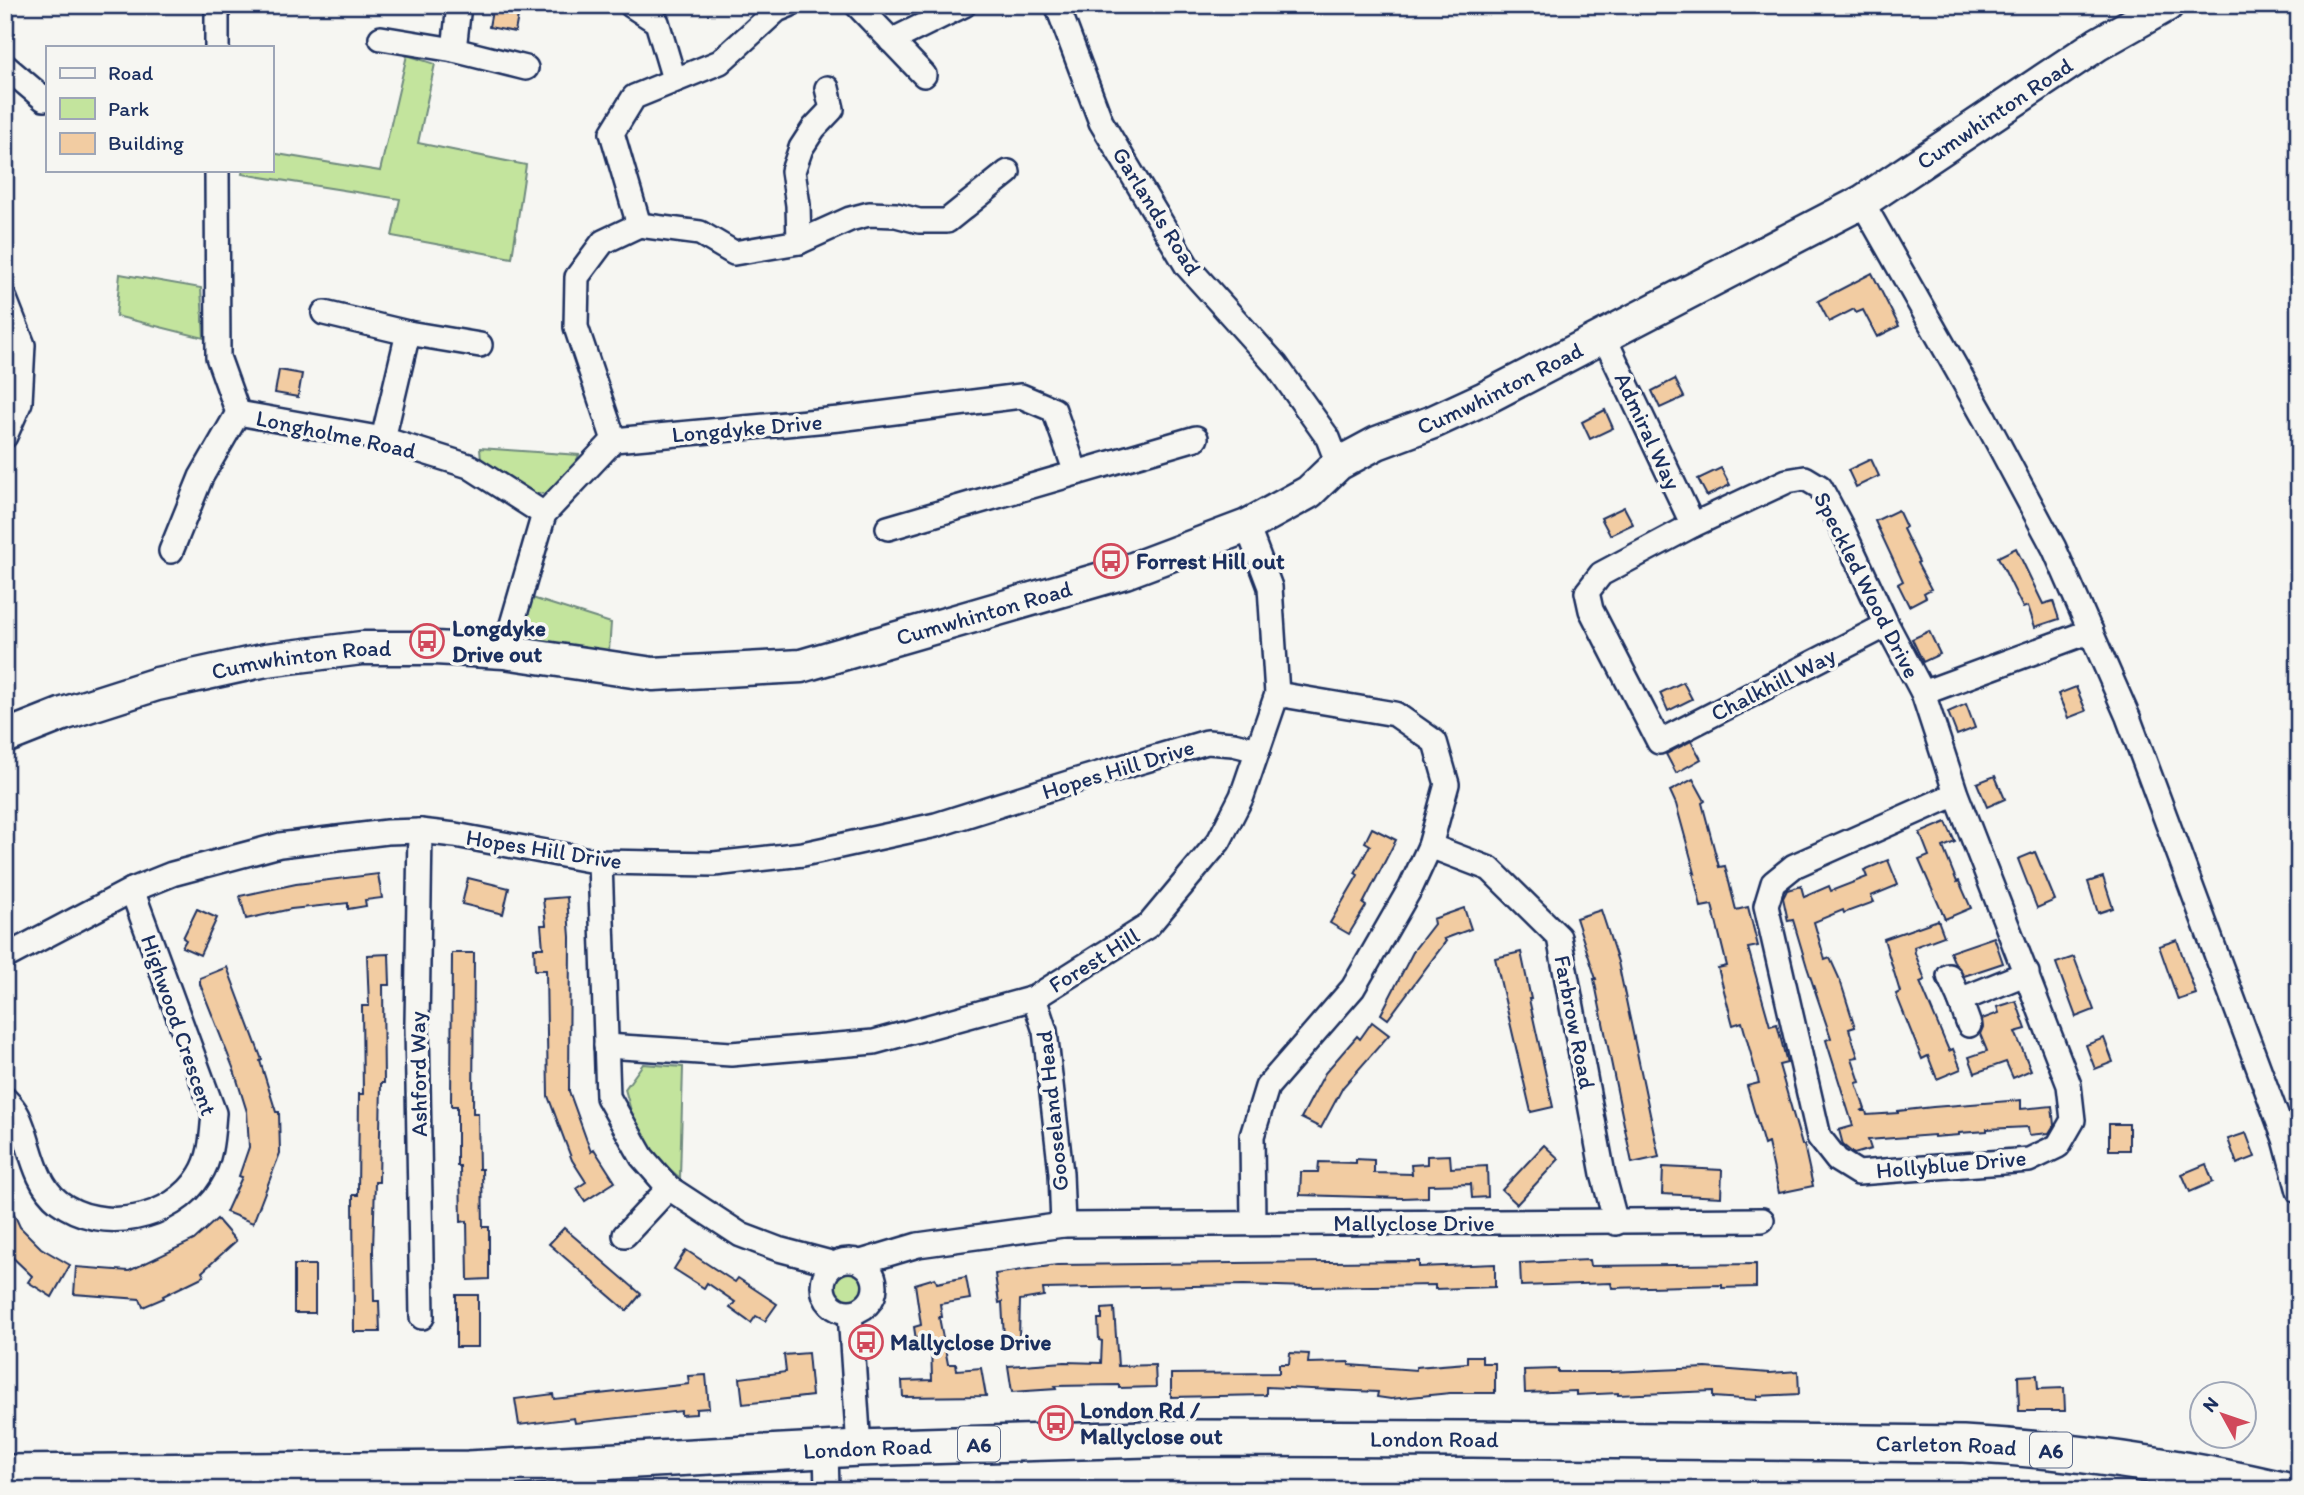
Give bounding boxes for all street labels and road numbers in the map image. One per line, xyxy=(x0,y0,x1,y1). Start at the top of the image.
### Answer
street label: Cumwhinton Road xyxy=(1911,51,2078,175)
street label: Garlands Road xyxy=(1106,142,1208,281)
street label: Cumwhinton Road xyxy=(1413,335,1588,441)
street label: Admiral Way xyxy=(1609,368,1687,494)
street label: Longholme Road xyxy=(254,403,419,465)
street label: Longdyke Drive xyxy=(671,407,823,449)
street label: Speckled Wood Drive xyxy=(1808,487,1926,683)
street label: Cumwhinton Road xyxy=(893,574,1075,652)
street label: Cumwhinton Road xyxy=(209,633,392,686)
street label: Chalkhill Way xyxy=(1706,640,1840,727)
street label: Hopes Hill Drive xyxy=(1039,733,1197,805)
street label: Hopes Hill Drive xyxy=(464,823,624,875)
street label: Forest Hill xyxy=(1043,921,1145,999)
street label: Highwood Crescent xyxy=(135,931,223,1120)
street label: Farbrow Road xyxy=(1548,953,1602,1091)
street label: Ashford Way xyxy=(403,1011,433,1137)
street label: Gooseland Head xyxy=(1030,1029,1074,1193)
street label: Hollyblue Drive xyxy=(1875,1143,2027,1185)
street label: Mallyclose Drive xyxy=(1333,1209,1495,1237)
street label: London Road xyxy=(1370,1425,1499,1453)
road number: A6 xyxy=(958,1426,1000,1462)
street label: Carleton Road xyxy=(1876,1429,2018,1462)
street label: London Road xyxy=(802,1432,933,1465)
road number: A6 xyxy=(2030,1432,2072,1468)

